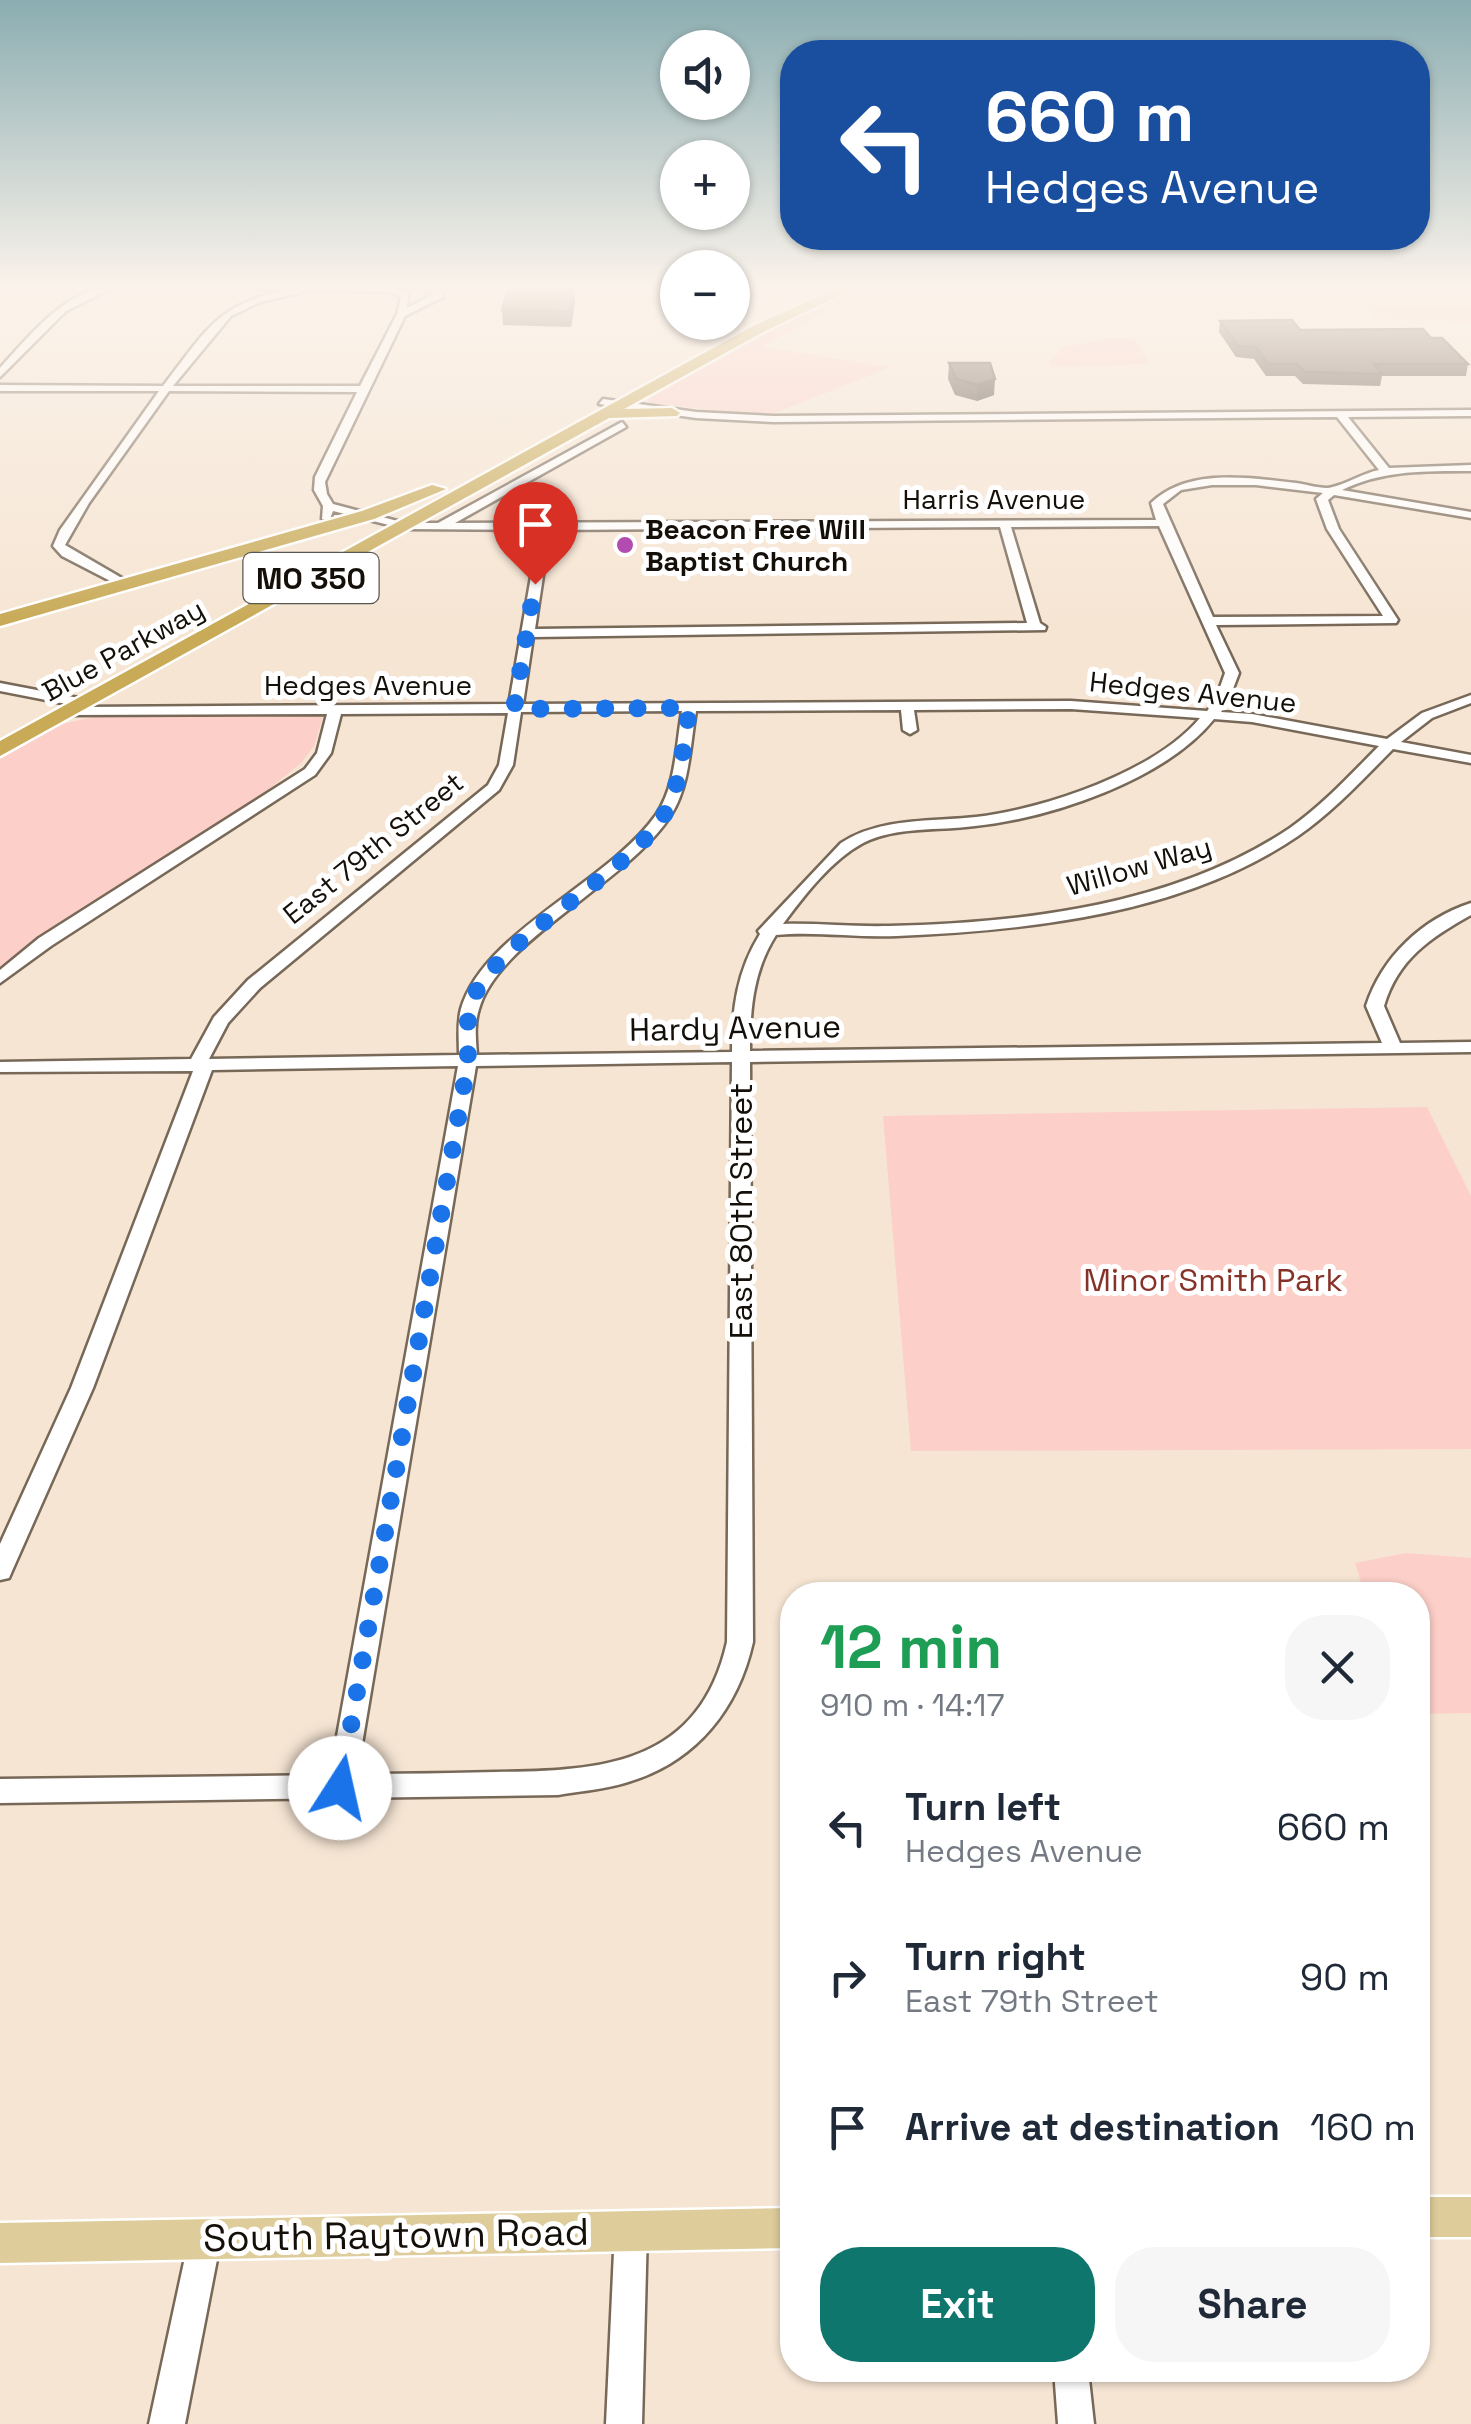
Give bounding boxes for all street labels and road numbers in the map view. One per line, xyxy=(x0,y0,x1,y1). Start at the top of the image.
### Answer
street label: Harris Avenue xyxy=(903,481,1085,517)
road number: MO 350 xyxy=(244,553,378,603)
street label: Blue Parkway xyxy=(36,591,210,709)
street label: Hedges Avenue xyxy=(1088,663,1298,721)
street label: Hedges Avenue xyxy=(264,667,472,703)
street label: East 79th Street xyxy=(275,764,471,932)
street label: Willow Way xyxy=(1063,828,1215,904)
street label: Hardy Avenue xyxy=(629,1006,841,1050)
street label: East 80th Street xyxy=(721,1083,761,1339)
street label: South Raytown Road xyxy=(203,2208,589,2262)

